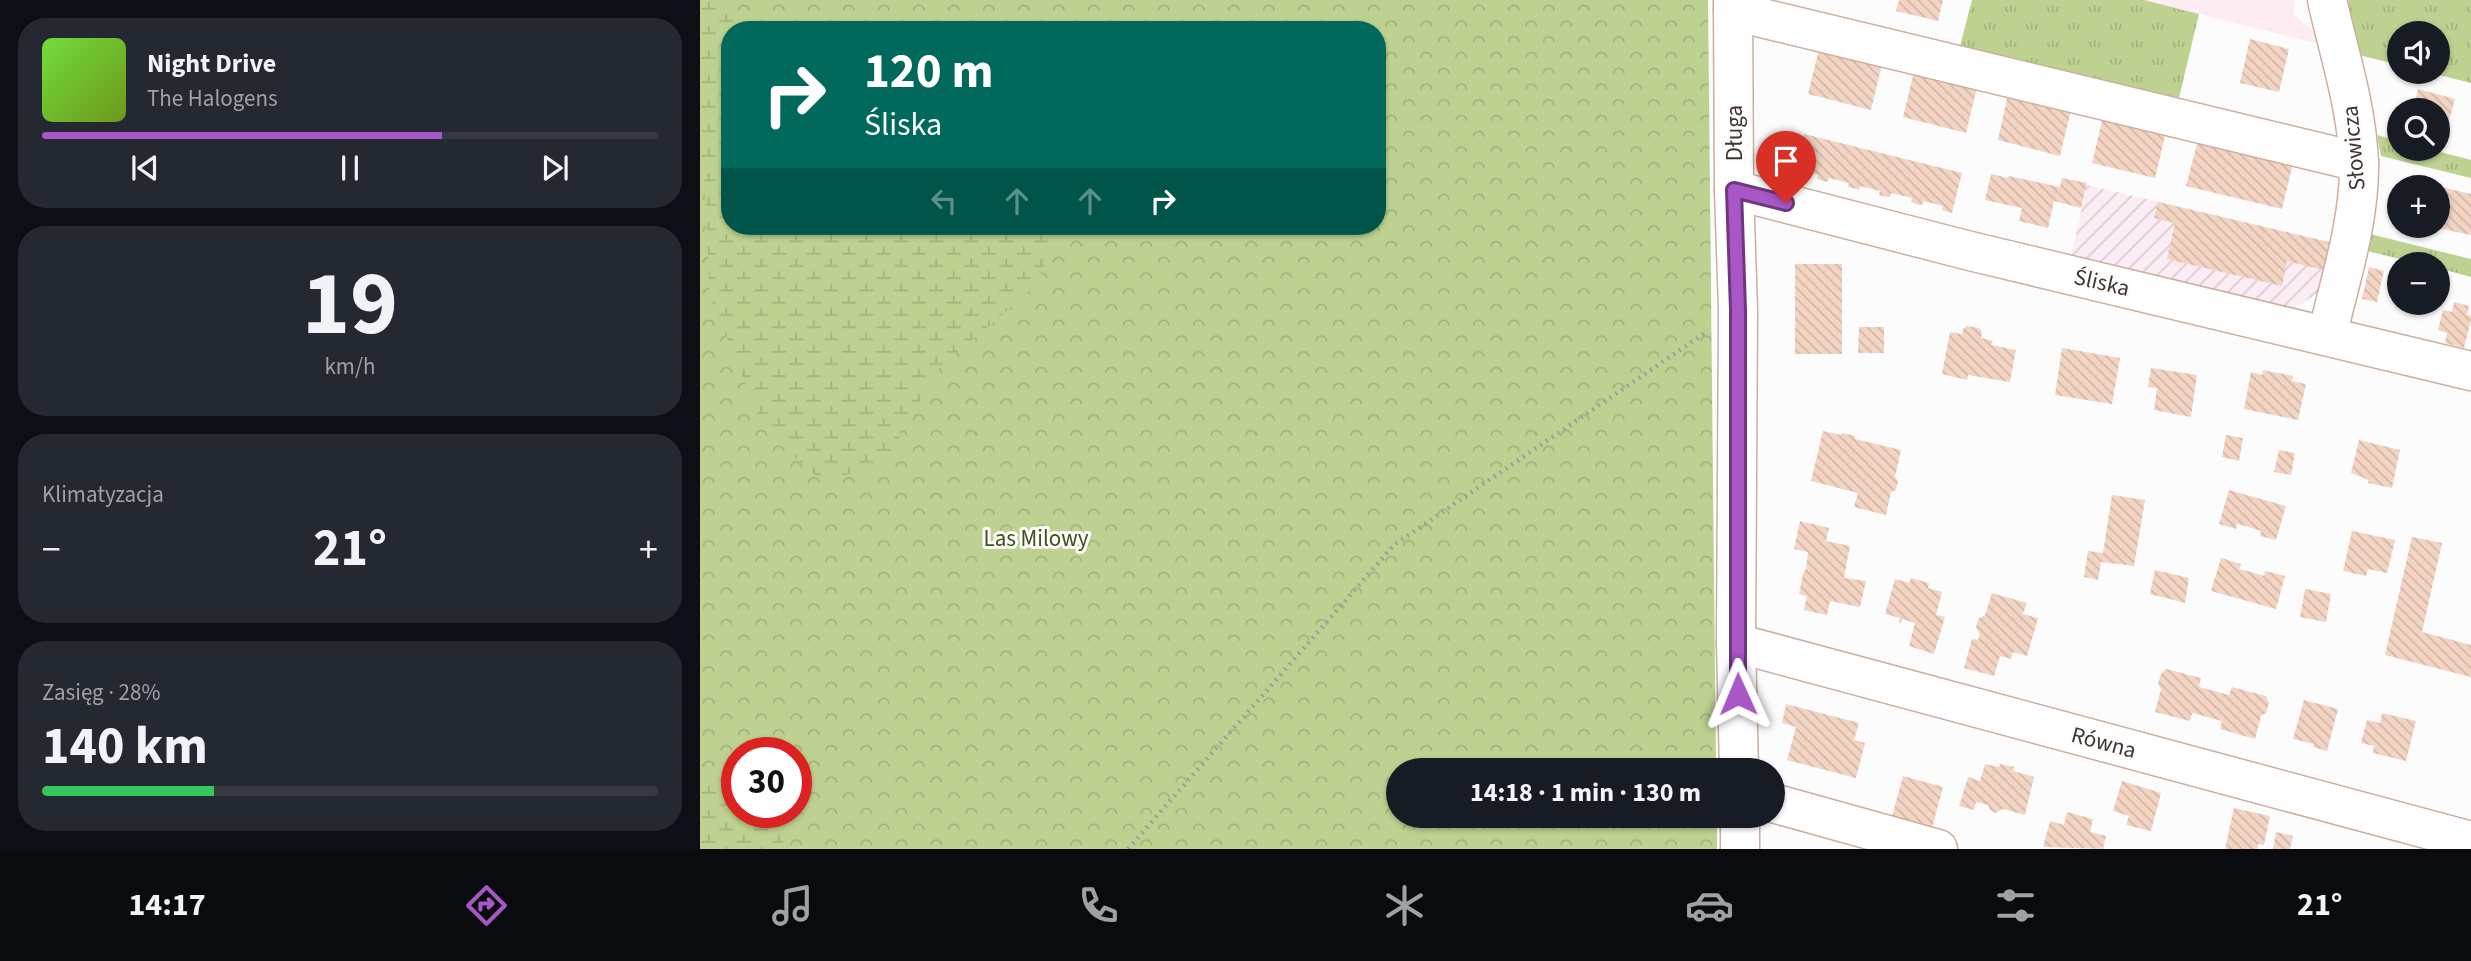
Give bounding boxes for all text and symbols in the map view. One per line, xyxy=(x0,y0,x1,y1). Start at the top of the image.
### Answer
map controls xyxy=(2387,21,2450,315)
button: sound xyxy=(2387,21,2450,84)
text: 120 m xyxy=(864,37,993,107)
text: Night Drive xyxy=(147,45,276,82)
icon: right xyxy=(749,49,840,140)
text: The Halogens xyxy=(147,82,278,115)
button: search xyxy=(2387,98,2450,161)
text: Śliska xyxy=(864,102,942,148)
street label: Słowicza xyxy=(2333,104,2374,192)
street label: Długa xyxy=(1718,105,1751,161)
pin xyxy=(1756,131,1816,203)
icon: arrive xyxy=(1767,142,1805,180)
icon: previous xyxy=(126,149,164,187)
icon: pause xyxy=(331,149,369,187)
icon: next xyxy=(536,149,574,187)
button: + xyxy=(2387,175,2450,238)
icon: left xyxy=(925,182,963,220)
icon: ahead xyxy=(998,182,1036,220)
icon: ahead xyxy=(1071,182,1109,220)
icon: right xyxy=(1144,182,1182,220)
text: 19 xyxy=(302,240,398,369)
button: − xyxy=(2387,252,2450,315)
street label: Śliska xyxy=(2071,260,2133,305)
text: km/h xyxy=(324,350,376,383)
text: Klimatyzacja xyxy=(42,478,164,511)
text: 21° xyxy=(313,512,387,586)
park label: Las Milowy xyxy=(984,522,1089,555)
text: − xyxy=(42,523,61,577)
text: + xyxy=(639,523,658,577)
position arrow xyxy=(1701,657,1775,731)
text: Zasięg · 28% xyxy=(42,676,160,709)
text: 140 km xyxy=(42,710,208,784)
street label: Równa xyxy=(2068,718,2140,767)
speed limit sign: 30 xyxy=(721,737,812,828)
text: 14:18 · 1 min · 130 m xyxy=(1470,774,1701,811)
icon: directions xyxy=(462,881,511,930)
icon: music xyxy=(768,881,817,930)
icon: phone xyxy=(1074,881,1123,930)
icon: climate xyxy=(1380,881,1429,930)
icon: car xyxy=(1685,881,1734,930)
icon: filters xyxy=(1991,881,2040,930)
text: 14:17 xyxy=(128,882,206,928)
text: 21° xyxy=(2297,882,2343,928)

